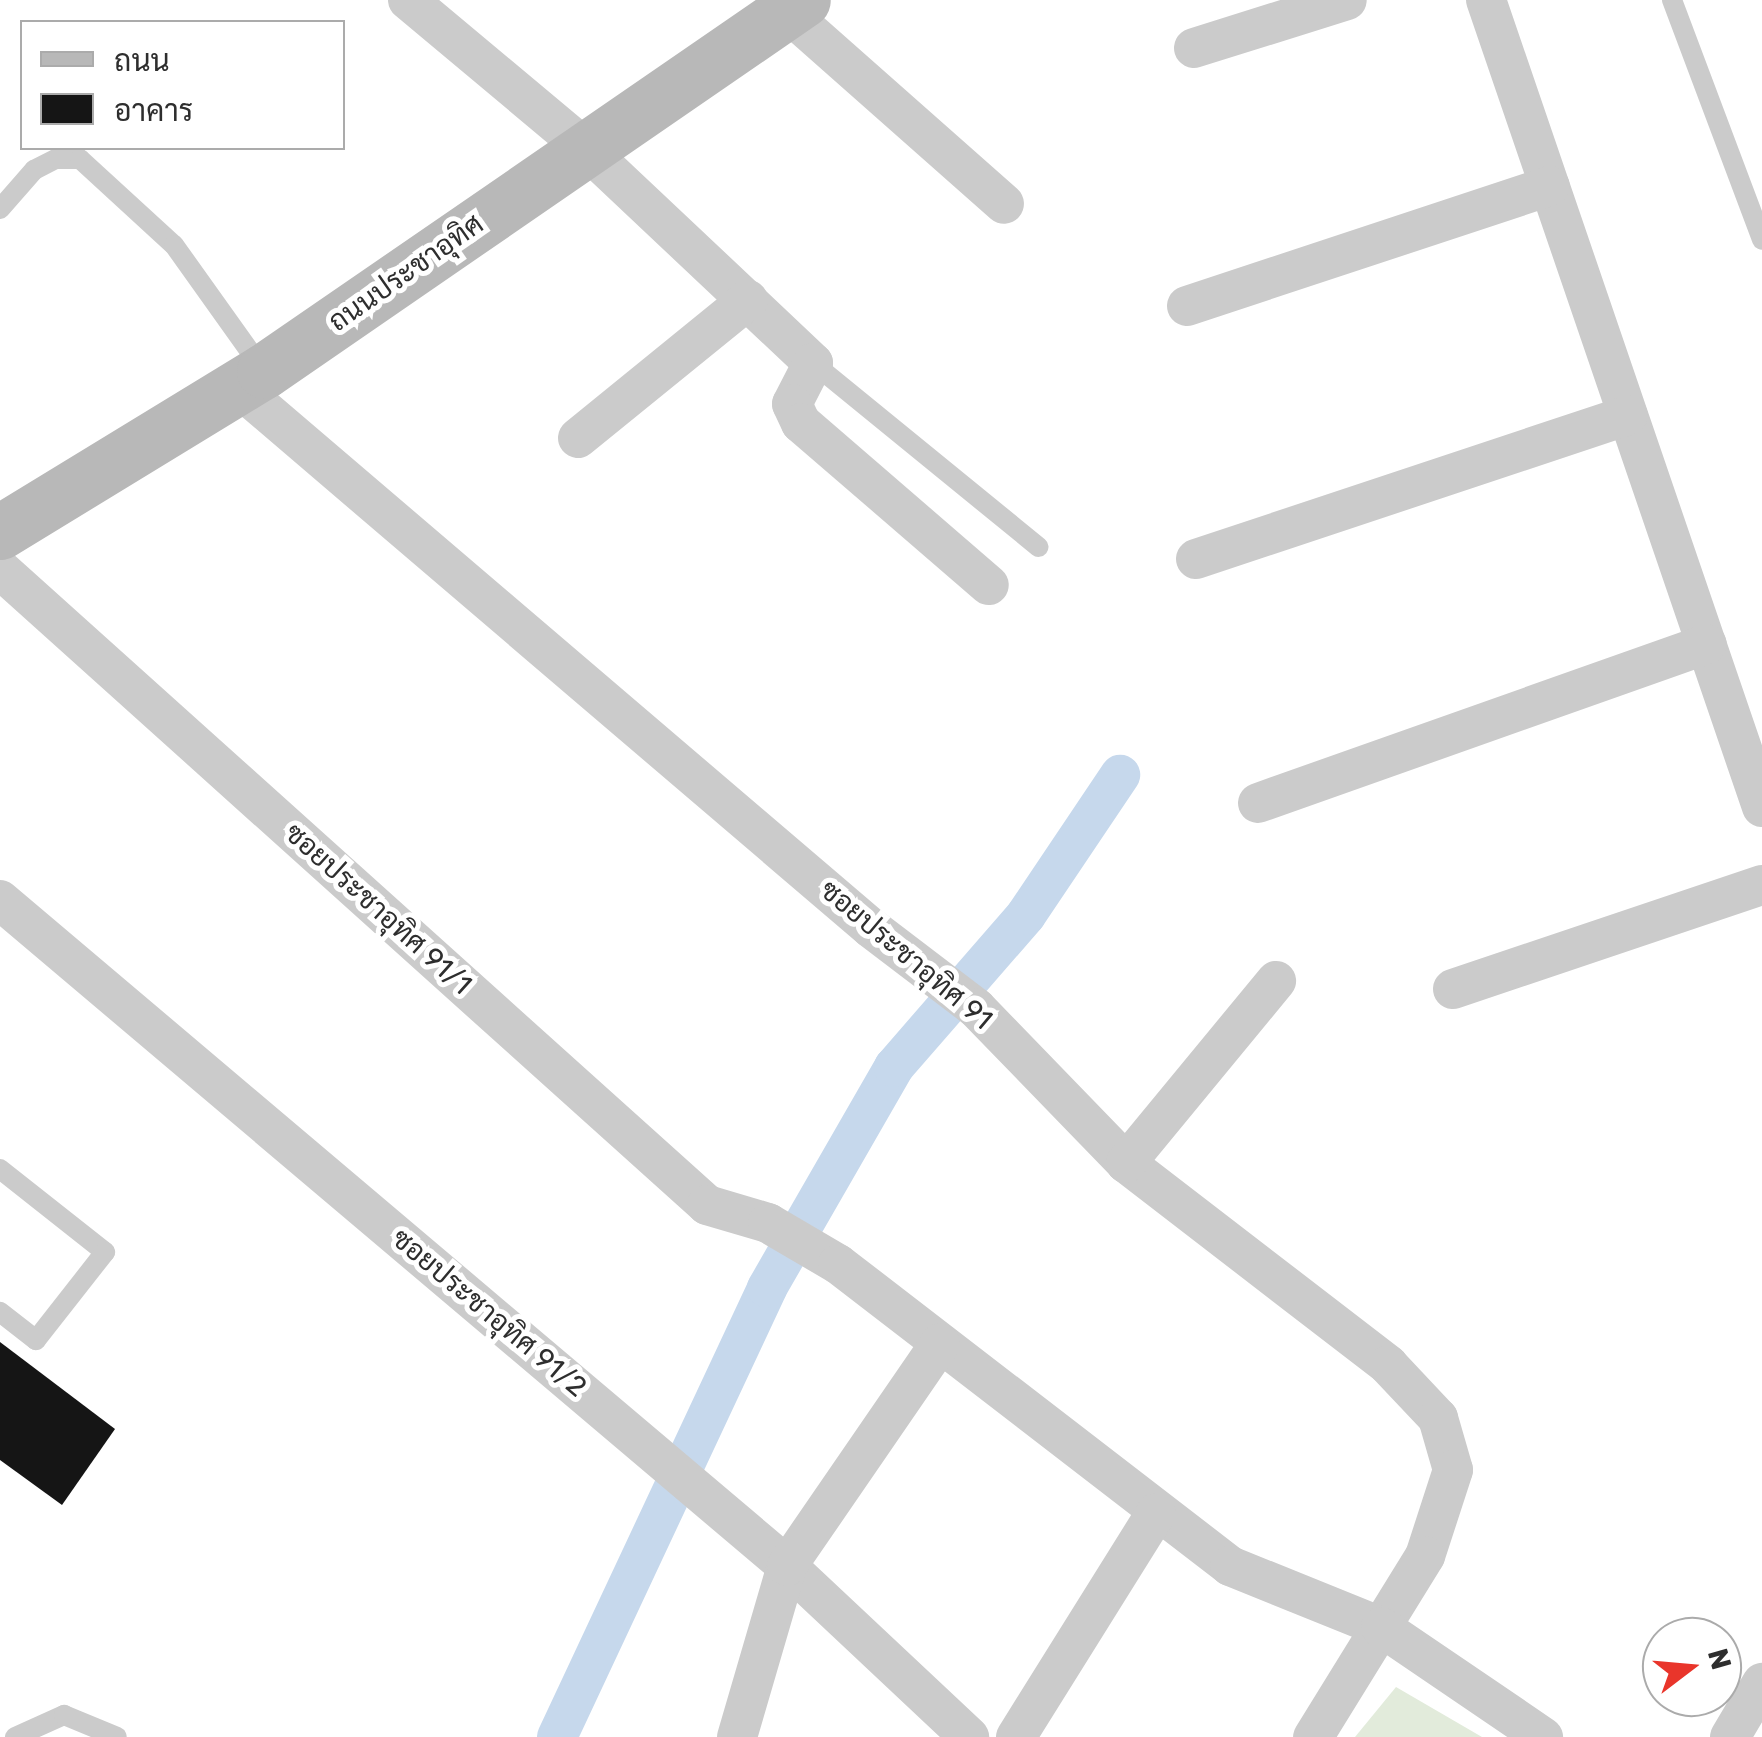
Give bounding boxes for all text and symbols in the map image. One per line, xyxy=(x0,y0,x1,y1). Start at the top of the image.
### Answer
legend xyxy=(20,20,345,150)
text: ถนน xyxy=(114,43,170,79)
text: อาคาร xyxy=(114,93,193,129)
street label: ถนนประชาอุทิศ xyxy=(322,207,490,339)
street label: ซอยประชาอุทิศ 91/1 xyxy=(278,816,478,1002)
street label: ซอยประชาอุทิศ 91 xyxy=(813,873,999,1037)
street label: ซอยประชาอุทิศ 91/2 xyxy=(385,1222,593,1404)
north arrow xyxy=(1642,1617,1742,1717)
text: N xyxy=(1701,1645,1738,1673)

